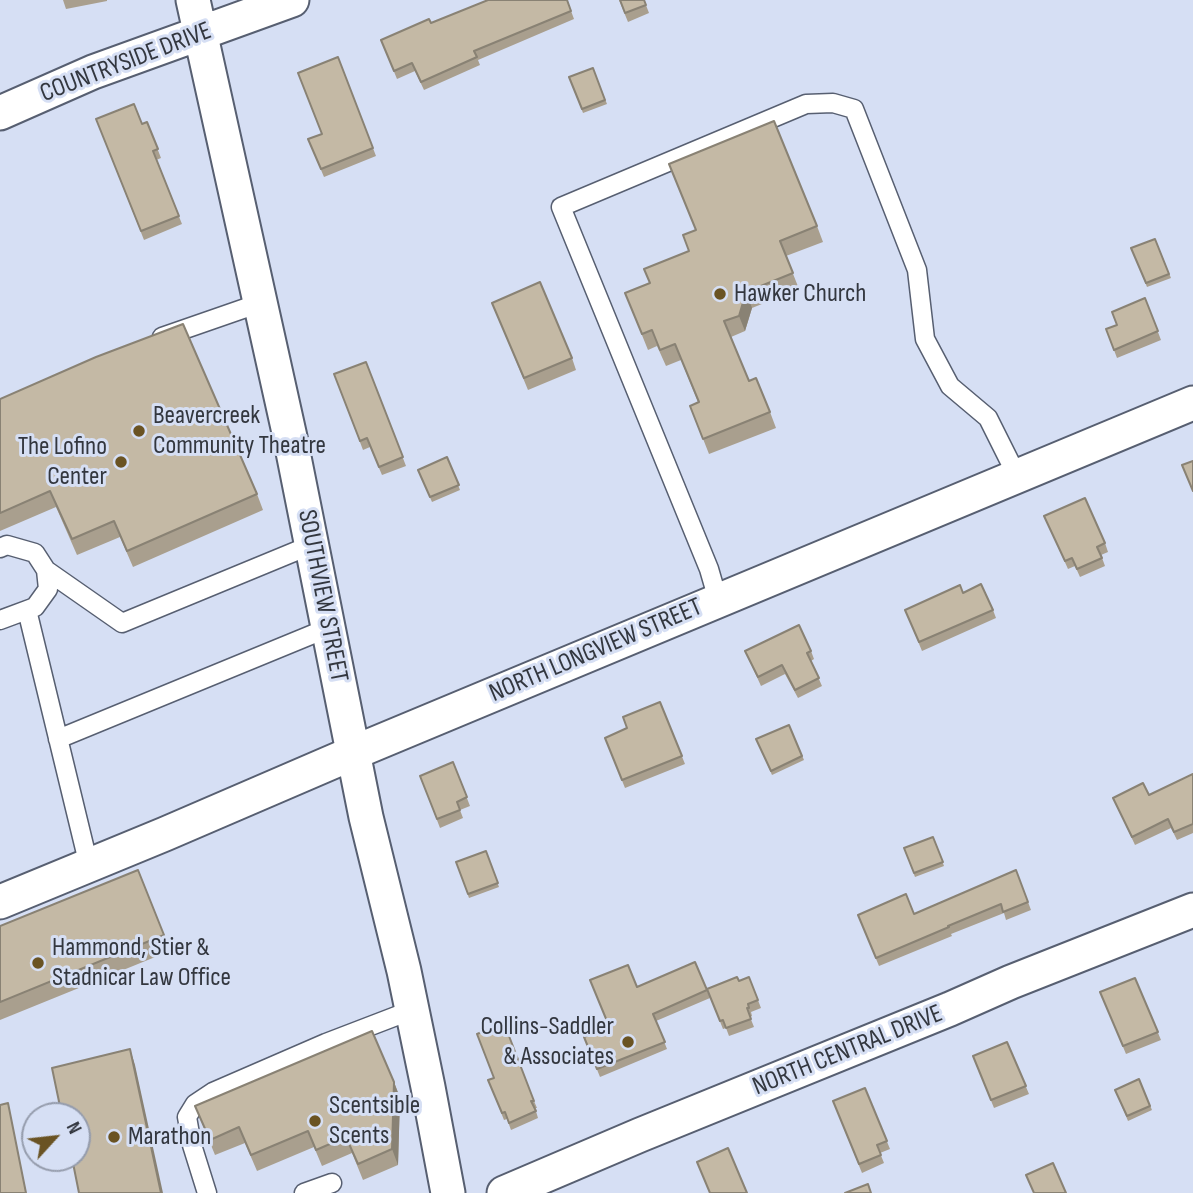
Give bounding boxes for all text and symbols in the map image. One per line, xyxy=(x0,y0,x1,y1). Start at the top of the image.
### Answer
street label: COUNTRYSIDE DRIVE xyxy=(36,16,216,110)
place label: Hawker Church xyxy=(734,278,866,310)
marker: Hawker Church xyxy=(712,286,728,302)
place label: Beavercreek Community Theatre xyxy=(153,400,326,462)
marker: Beavercreek Community Theatre xyxy=(131,423,147,439)
place label: The Lofino Center xyxy=(18,431,107,492)
marker: The Lofino Center xyxy=(113,454,129,470)
street label: SOUTHVIEW STREET xyxy=(290,507,354,685)
street label: NORTH LONGVIEW STREET xyxy=(485,592,707,710)
place label: Hammond, Stier & Stadnicar Law Office xyxy=(52,932,231,993)
marker: Hammond, Stier & Stadnicar Law Office xyxy=(30,955,46,971)
street label: NORTH CENTRAL DRIVE xyxy=(749,999,947,1103)
place label: Collins-Saddler & Associates xyxy=(480,1011,614,1072)
marker: Collins-Saddler & Associates xyxy=(620,1034,636,1050)
place label: Scentsible Scents xyxy=(329,1090,420,1152)
north arrow xyxy=(21,1102,91,1172)
marker: Scentsible Scents xyxy=(307,1113,323,1129)
text: N xyxy=(61,1118,86,1138)
place label: Marathon xyxy=(128,1121,211,1153)
marker: Marathon xyxy=(106,1129,122,1145)

